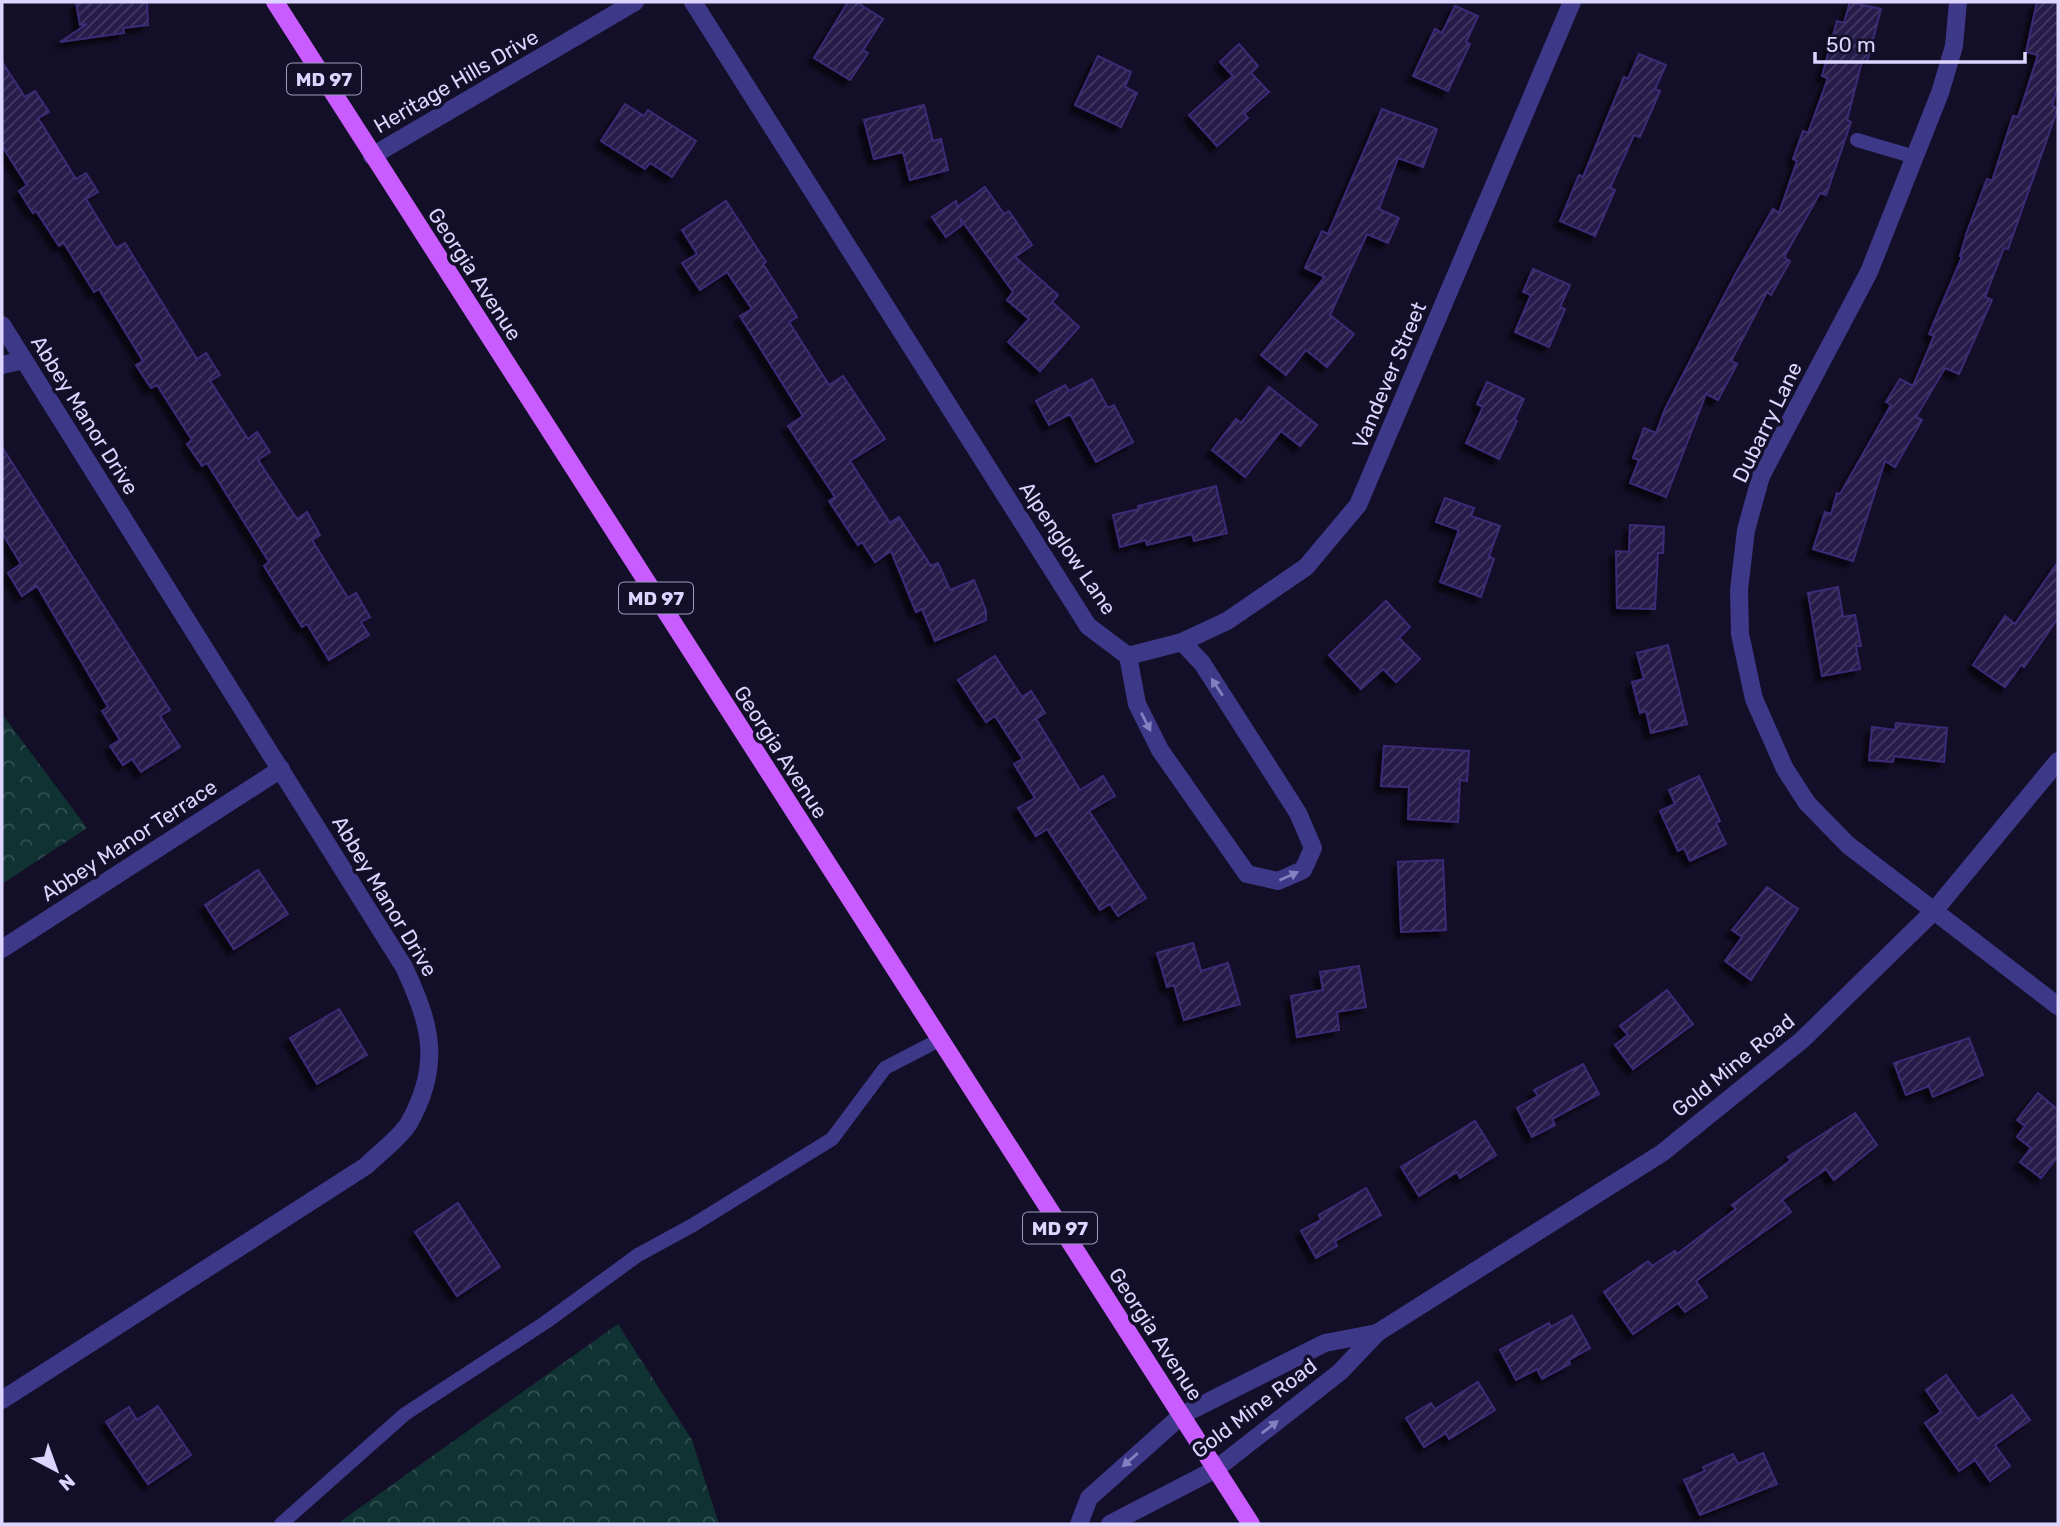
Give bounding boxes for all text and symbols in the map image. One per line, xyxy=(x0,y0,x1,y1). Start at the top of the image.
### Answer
scale bar xyxy=(1815,21,2025,65)
street label: Heritage Hills Drive xyxy=(369,24,543,138)
text: 50 m xyxy=(1826,32,1876,57)
road number: MD 97 xyxy=(287,64,361,94)
street label: Georgia Avenue xyxy=(423,203,527,345)
street label: Vandever Street xyxy=(1347,298,1431,452)
street label: Abbey Manor Drive xyxy=(26,331,144,499)
street label: Dubarry Lane xyxy=(1727,358,1807,486)
street label: Alpenglow Lane xyxy=(1014,477,1122,619)
road number: MD 97 xyxy=(619,582,693,614)
one-way arrow xyxy=(1211,677,1224,696)
street label: Georgia Avenue xyxy=(729,681,833,823)
one-way arrow xyxy=(1141,712,1152,732)
street label: Abbey Manor Terrace xyxy=(36,774,222,906)
street label: Abbey Manor Drive xyxy=(327,811,443,981)
one-way arrow xyxy=(1279,870,1300,881)
street label: Gold Mine Road xyxy=(1667,1008,1799,1122)
road number: MD 97 xyxy=(1023,1212,1097,1244)
street label: Georgia Avenue xyxy=(1104,1263,1208,1405)
street label: Gold Mine Road xyxy=(1186,1353,1322,1463)
one-way arrow xyxy=(1261,1420,1279,1434)
north arrow xyxy=(21,1435,91,1505)
one-way arrow xyxy=(1121,1452,1139,1468)
text: N xyxy=(54,1469,80,1496)

